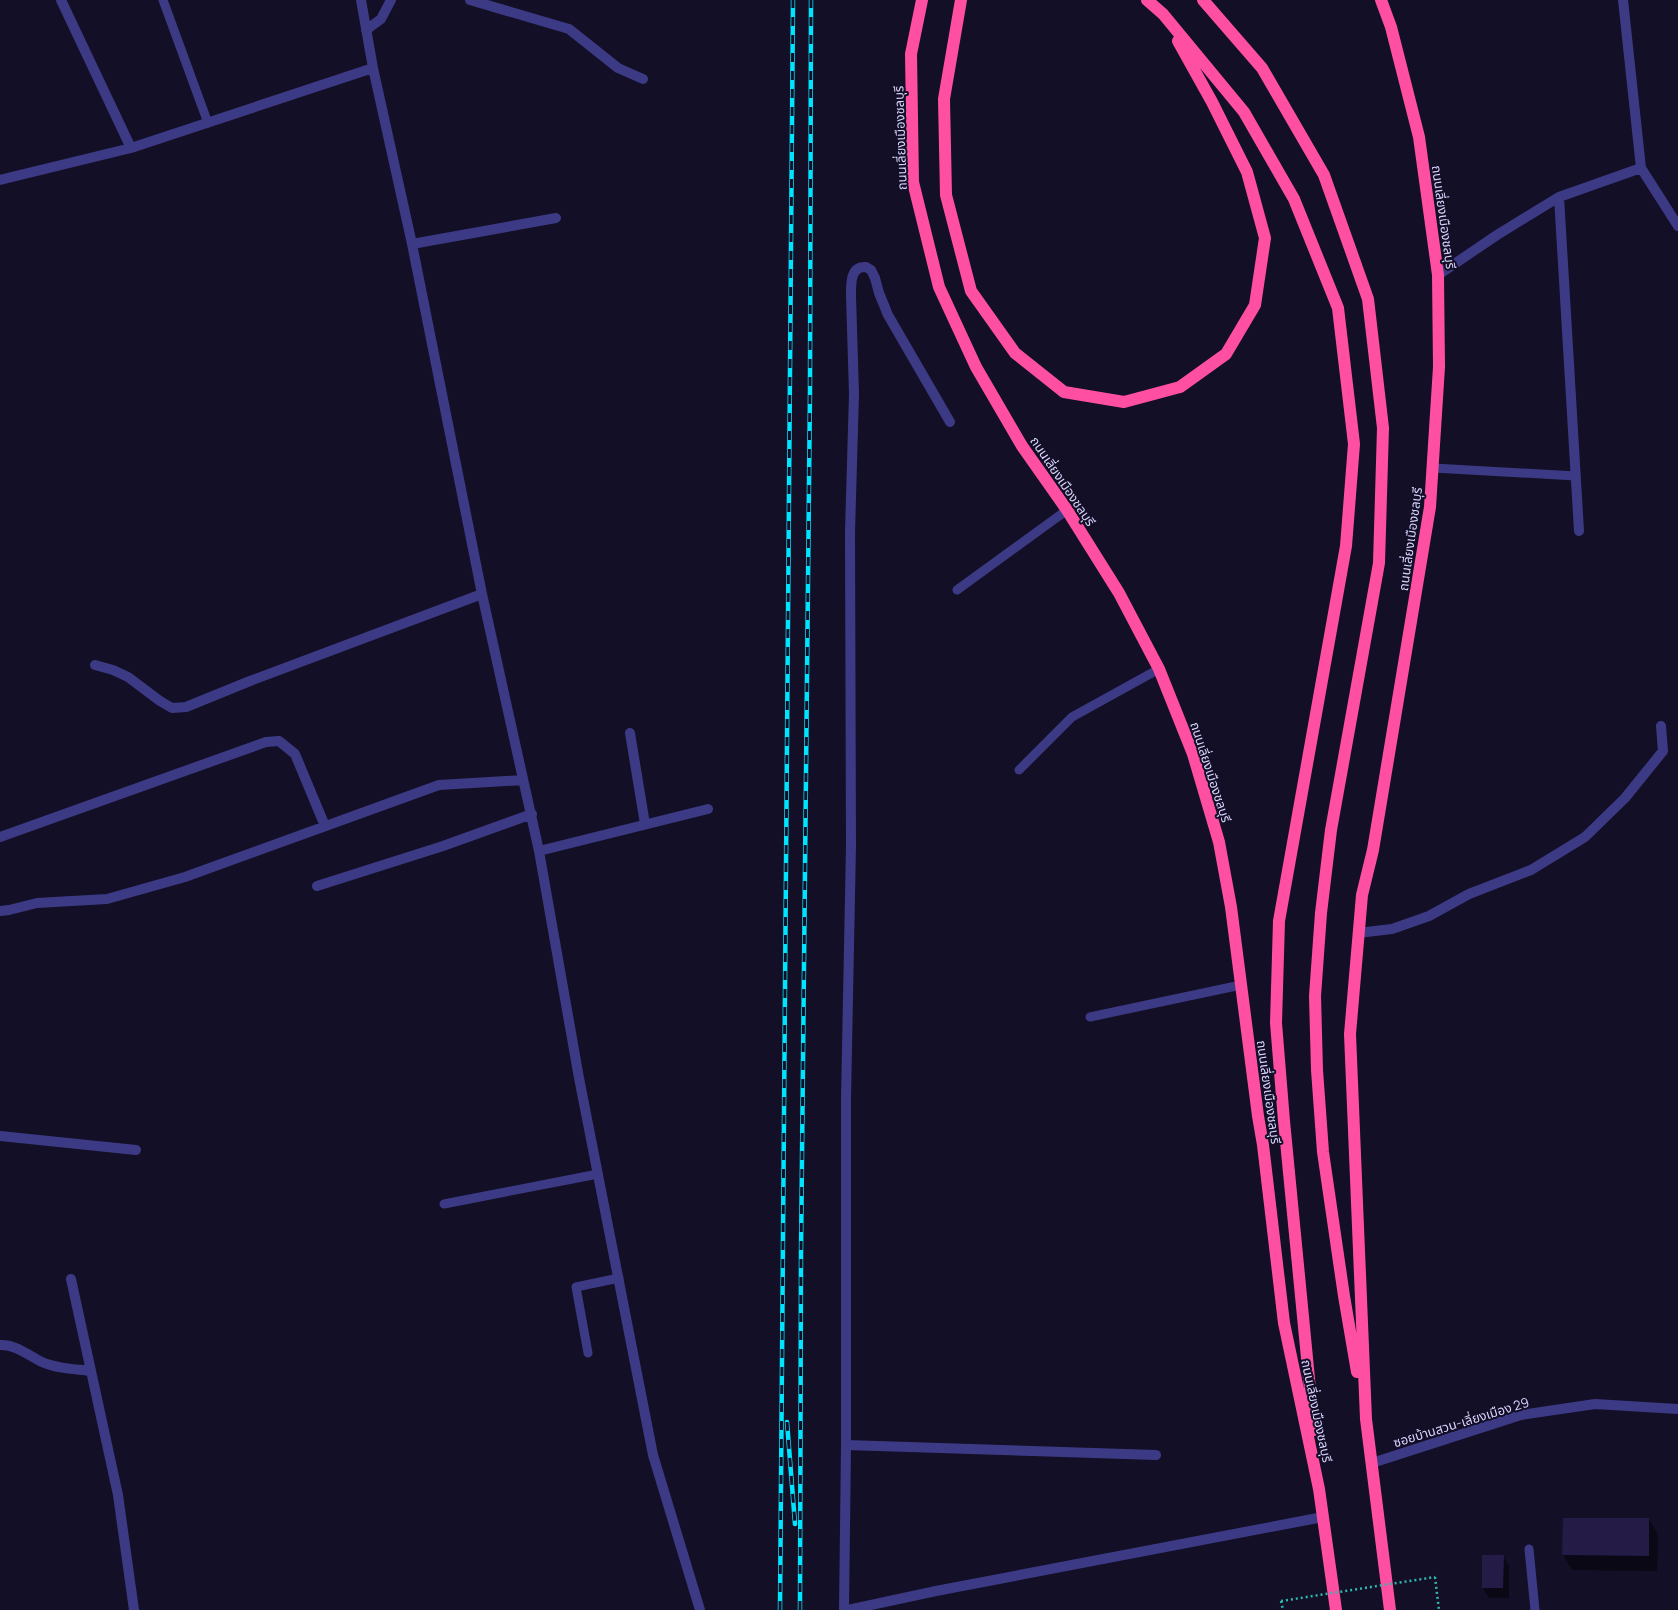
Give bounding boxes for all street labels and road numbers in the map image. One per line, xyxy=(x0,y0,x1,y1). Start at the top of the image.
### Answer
street label: ถนนเลี่ยงเมืองชลบุรี xyxy=(889,85,911,191)
street label: ถนนเลี่ยงเมืองชลบุรี xyxy=(1428,164,1460,270)
street label: ถนนเลี่ยงเมืองชลบุรี xyxy=(1026,433,1100,529)
street label: ถนนเลี่ยงเมืองชลบุรี xyxy=(1394,486,1426,592)
street label: ถนนเลี่ยงเมืองชลบุรี xyxy=(1186,719,1236,825)
street label: ถนนเลี่ยงเมืองชลบุรี xyxy=(1253,1039,1285,1145)
street label: ถนนเลี่ยงเมืองชลบุรี xyxy=(1297,1358,1337,1464)
street label: ซอยบ้านสวน-เลี่ยงเมือง 29 xyxy=(1391,1393,1531,1451)

